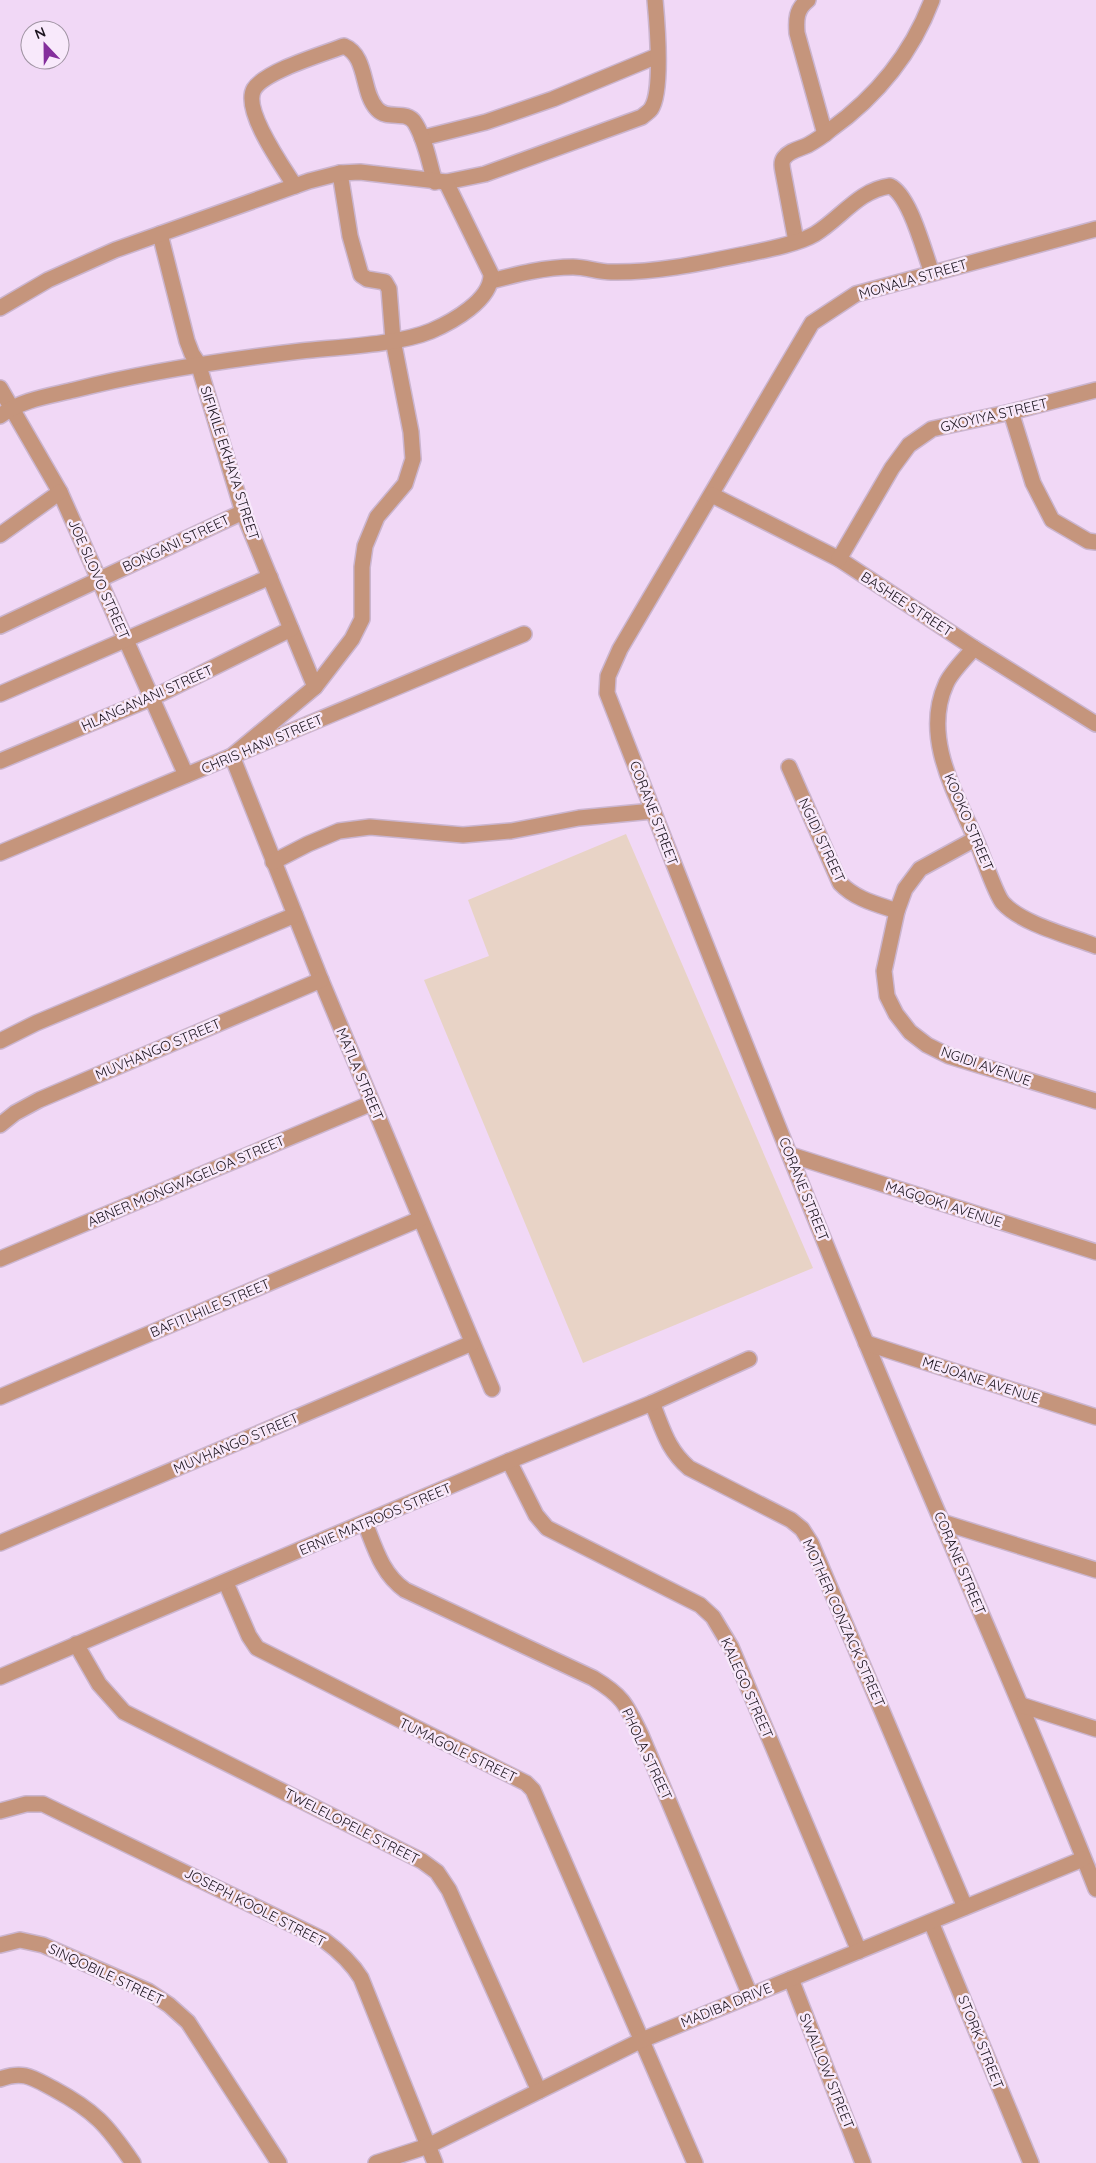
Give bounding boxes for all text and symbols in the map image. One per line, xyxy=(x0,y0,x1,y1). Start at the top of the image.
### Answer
north arrow xyxy=(20,20,70,70)
text: N xyxy=(32,23,48,43)
street label: MONALA STREET xyxy=(857,255,969,303)
street label: SIFIKILE EKHAYA STREET xyxy=(197,384,263,542)
street label: GXOYIYA STREET xyxy=(939,394,1049,436)
street label: BONGANI STREET xyxy=(119,510,233,576)
street label: JOE SLOVO STREET xyxy=(64,516,134,642)
street label: BASHEE STREET xyxy=(858,568,956,640)
street label: HLANGANANI STREET xyxy=(78,661,216,735)
street label: CHRIS HANI STREET xyxy=(198,710,326,778)
street label: CORANE STREET xyxy=(626,758,682,868)
street label: KOOKO STREET xyxy=(940,771,998,873)
street label: NGIDI STREET xyxy=(795,795,849,885)
street label: MUVHANGO STREET xyxy=(93,1014,223,1084)
street label: MATLA STREET xyxy=(332,1025,388,1123)
street label: NGIDI AVENUE xyxy=(939,1042,1033,1090)
street label: ABNER MONGWAGELOA STREET xyxy=(85,1131,287,1231)
street label: CORANE STREET xyxy=(775,1134,833,1244)
street label: MAGQOKI AVENUE xyxy=(883,1177,1005,1231)
street label: BAFITLHILE STREET xyxy=(147,1275,273,1341)
street label: MEJOANE AVENUE xyxy=(920,1353,1042,1407)
street label: MUVHANGO STREET xyxy=(171,1408,301,1478)
street label: ERNIE MATROOS STREET xyxy=(296,1479,454,1559)
street label: CORANE STREET xyxy=(930,1509,990,1617)
street label: MOTHER CONZACK STREET xyxy=(799,1536,889,1710)
street label: KALEGO STREET xyxy=(717,1635,777,1741)
street label: PHOLA STREET xyxy=(618,1705,676,1803)
street label: TUMAGOLE STREET xyxy=(396,1714,520,1786)
street label: TWELELOPELE STREET xyxy=(281,1784,423,1868)
street label: JOSEPH KOOLE STREET xyxy=(181,1863,329,1951)
street label: SINQOBILE STREET xyxy=(46,1939,166,2009)
street label: MADIBA DRIVE xyxy=(678,1979,774,2031)
street label: STORK STREET xyxy=(954,1993,1008,2091)
street label: SWALLOW STREET xyxy=(796,2011,858,2131)

